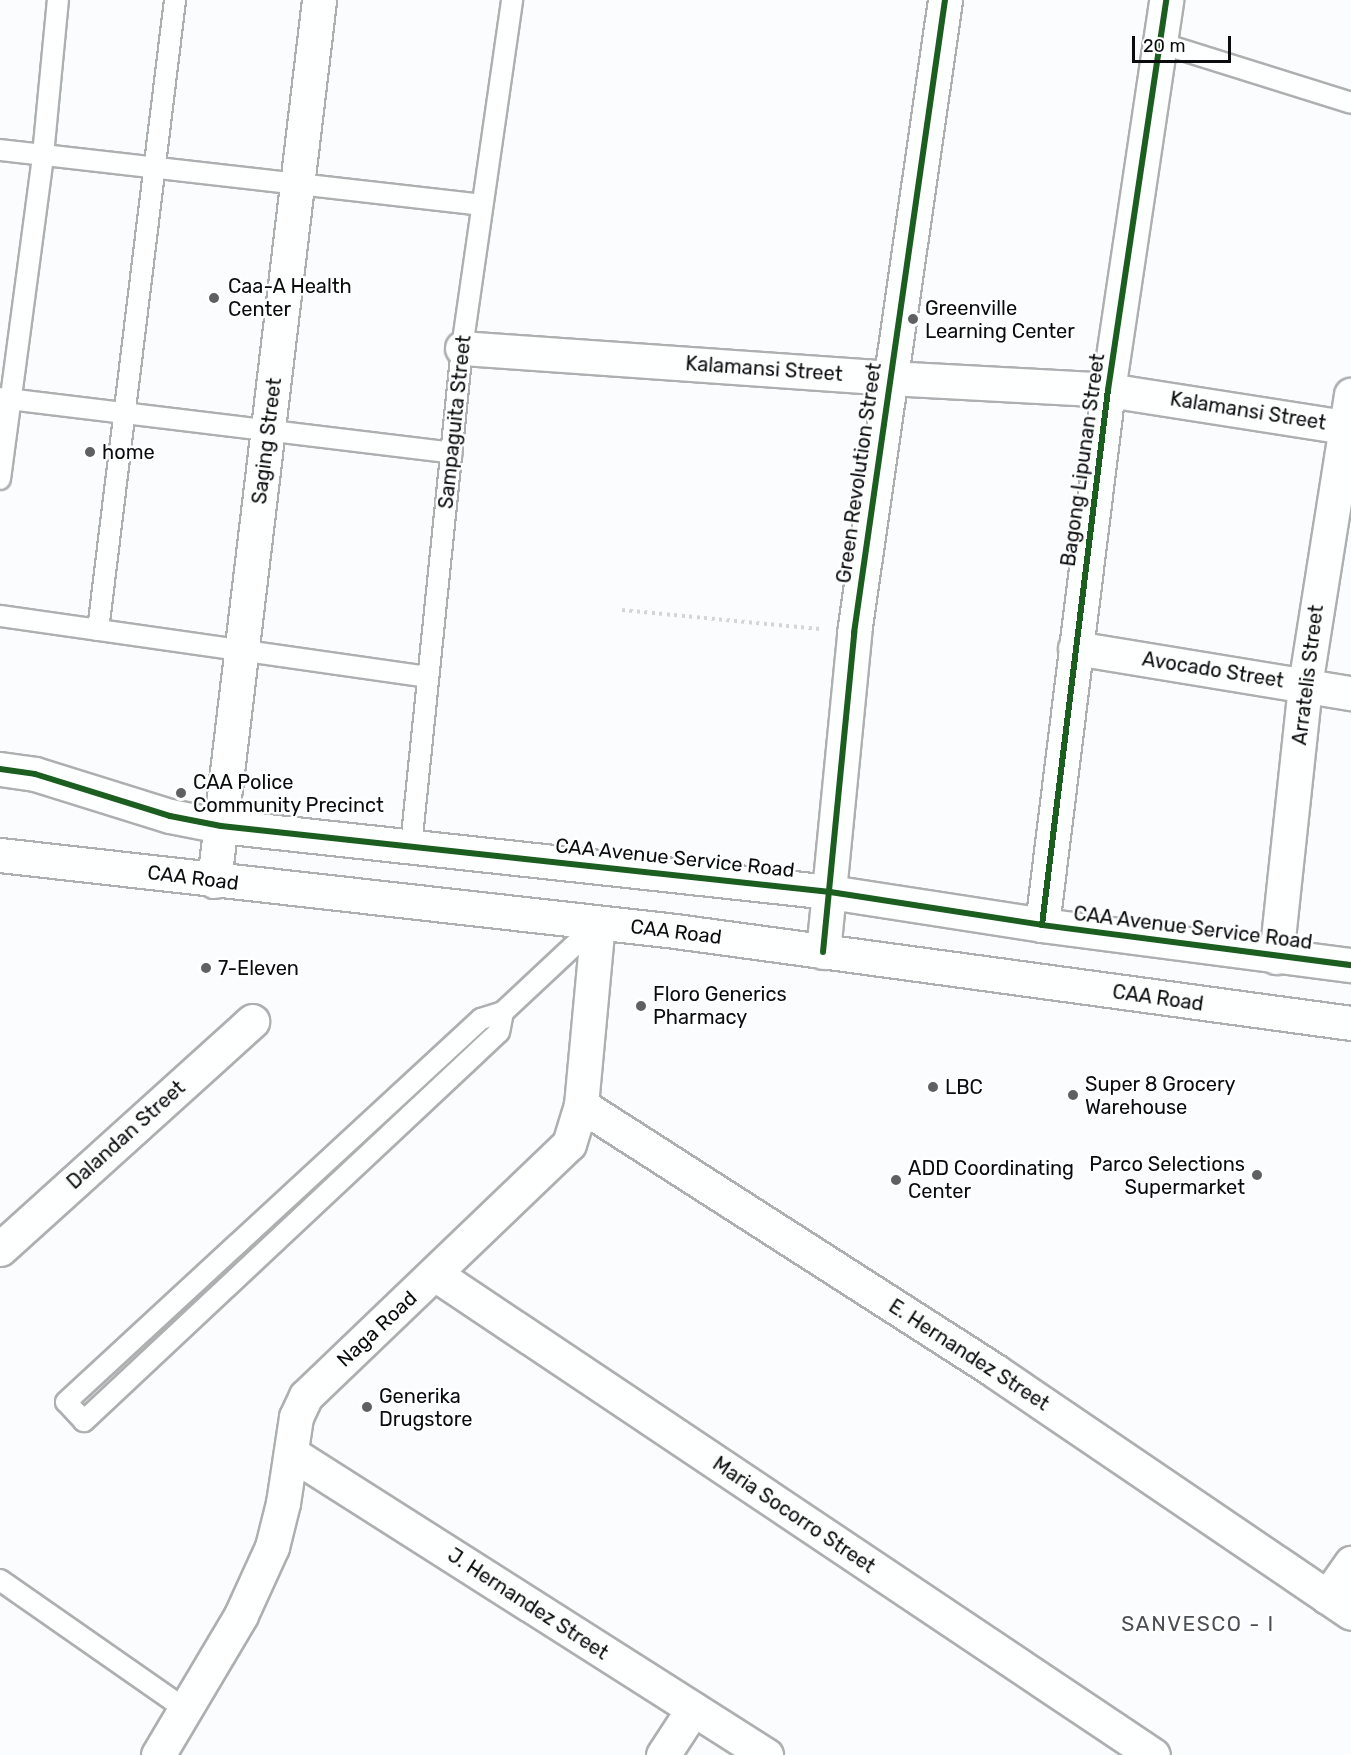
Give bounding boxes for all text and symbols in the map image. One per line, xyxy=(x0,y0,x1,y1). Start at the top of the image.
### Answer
scale bar xyxy=(1135,24,1234,62)
text: 20 m xyxy=(1143,35,1185,57)
place label: Caa-A Health Center xyxy=(228,274,352,321)
marker: Caa-A Health Center xyxy=(205,289,223,307)
place label: Greenville Learning Center xyxy=(925,296,1075,343)
marker: Greenville Learning Center xyxy=(906,312,920,326)
street label: Sampaguita Street xyxy=(434,334,476,510)
street label: Kalamansi Street xyxy=(685,352,843,386)
street label: Bagong Lipunan Street xyxy=(1056,352,1110,568)
street label: Green Revolution Street xyxy=(832,361,886,585)
street label: Saging Street xyxy=(247,376,287,506)
street label: Kalamansi Street xyxy=(1168,387,1328,435)
place label: home xyxy=(102,440,155,464)
marker: home xyxy=(83,445,97,459)
street label: Arratelis Street xyxy=(1287,604,1329,746)
street label: Avocado Street xyxy=(1140,647,1286,693)
place label: CAA Police Community Precinct xyxy=(193,770,384,817)
marker: CAA Police Community Precinct xyxy=(174,786,188,800)
street label: CAA Avenue Service Road xyxy=(554,833,796,883)
street label: CAA Road xyxy=(146,860,240,896)
street label: CAA Avenue Service Road xyxy=(1072,901,1314,955)
street label: CAA Road xyxy=(629,914,723,950)
place label: 7-Eleven xyxy=(218,956,299,980)
marker: 7-Eleven xyxy=(199,961,213,975)
street label: CAA Road xyxy=(1111,980,1205,1016)
place label: Floro Generics Pharmacy xyxy=(653,982,787,1029)
marker: Floro Generics Pharmacy xyxy=(634,999,648,1013)
place label: Super 8 Grocery Warehouse xyxy=(1085,1072,1236,1119)
place label: LBC xyxy=(945,1075,983,1099)
street label: Dalandan Street xyxy=(62,1076,190,1194)
marker: LBC xyxy=(926,1080,940,1094)
marker: Super 8 Grocery Warehouse xyxy=(1066,1088,1080,1102)
place label: Parco Selections Supermarket xyxy=(1089,1152,1245,1199)
place label: ADD Coordinating Center xyxy=(908,1156,1074,1203)
marker: Parco Selections Supermarket xyxy=(1250,1168,1264,1182)
marker: ADD Coordinating Center xyxy=(889,1173,903,1187)
street label: Naga Road xyxy=(332,1286,422,1372)
street label: E. Hernandez Street xyxy=(884,1294,1054,1416)
place label: Generika Drugstore xyxy=(379,1384,472,1431)
marker: Generika Drugstore xyxy=(360,1400,374,1414)
street label: Maria Socorro Street xyxy=(708,1452,880,1578)
street label: J. Hernandez Street xyxy=(443,1543,613,1665)
district label: SANVESCO - I xyxy=(1121,1611,1275,1637)

